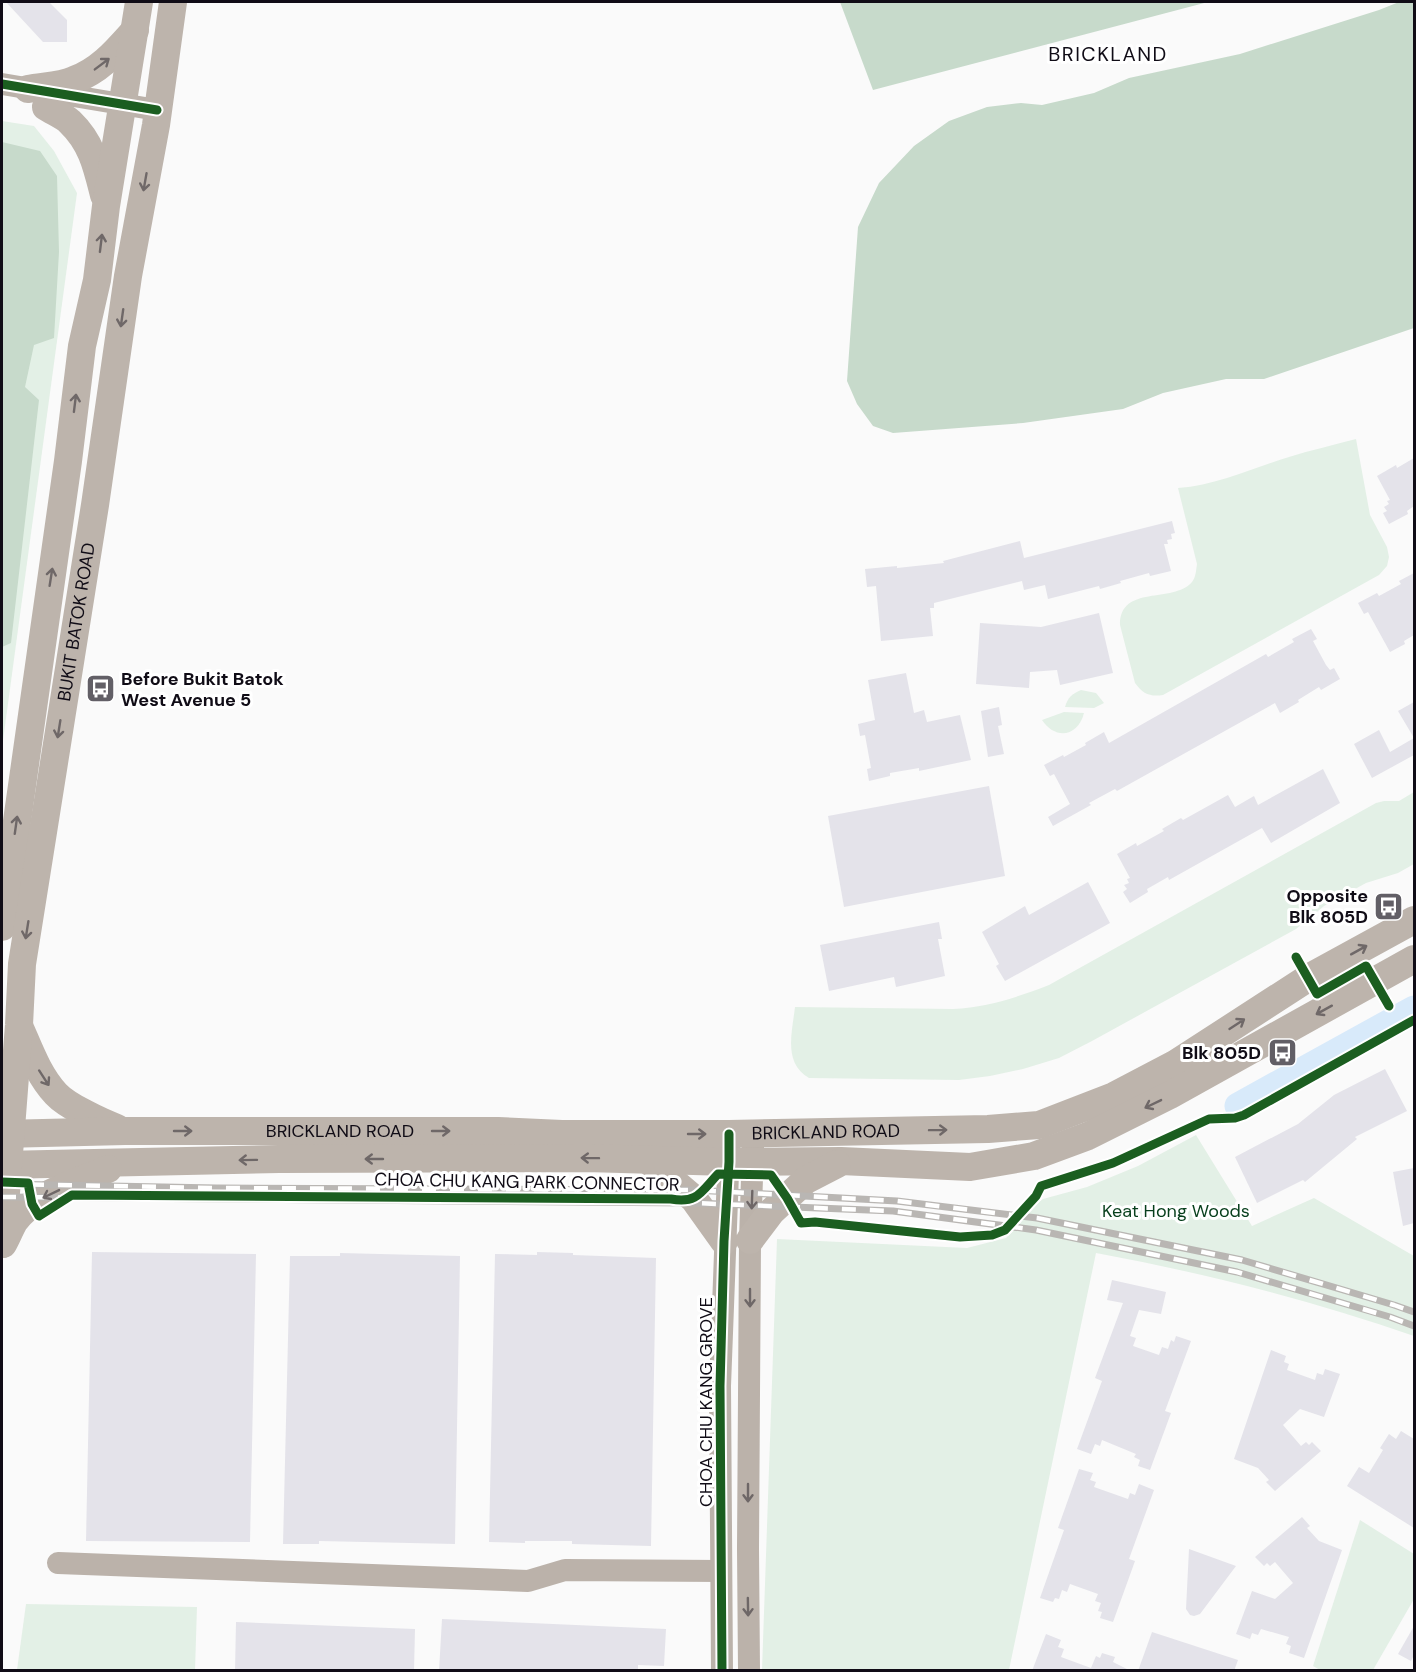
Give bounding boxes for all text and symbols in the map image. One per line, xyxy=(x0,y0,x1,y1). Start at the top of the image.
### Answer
district label: BRICKLAND xyxy=(1048,41,1168,67)
one-way arrow xyxy=(94,58,110,70)
one-way arrow xyxy=(139,172,150,192)
one-way arrow xyxy=(96,234,107,253)
one-way arrow xyxy=(117,307,128,327)
one-way arrow xyxy=(69,394,80,414)
street label: BUKIT BATOK ROAD xyxy=(52,541,101,703)
one-way arrow xyxy=(45,568,56,587)
place label: Before Bukit Batok West Avenue 5 xyxy=(121,667,284,712)
bus stop icon: Before Bukit Batok West Avenue 5 xyxy=(84,673,116,705)
one-way arrow xyxy=(53,718,64,738)
one-way arrow xyxy=(10,815,21,835)
place label: Opposite Blk 805D xyxy=(1286,884,1368,929)
bus stop icon: Opposite Blk 805D xyxy=(1373,890,1405,922)
one-way arrow xyxy=(21,919,32,939)
one-way arrow xyxy=(1350,944,1367,956)
one-way arrow xyxy=(1316,1005,1333,1017)
one-way arrow xyxy=(1229,1018,1245,1030)
bus stop icon: Blk 805D xyxy=(1266,1037,1298,1069)
place label: Blk 805D xyxy=(1182,1041,1261,1065)
one-way arrow xyxy=(38,1069,50,1085)
one-way arrow xyxy=(1144,1099,1162,1110)
street label: BRICKLAND ROAD xyxy=(266,1119,414,1143)
street label: BRICKLAND ROAD xyxy=(751,1119,900,1146)
one-way arrow xyxy=(927,1124,947,1136)
one-way arrow xyxy=(173,1125,193,1137)
one-way arrow xyxy=(431,1125,451,1137)
one-way arrow xyxy=(687,1128,707,1140)
one-way arrow xyxy=(580,1152,600,1164)
one-way arrow xyxy=(364,1153,384,1165)
one-way arrow xyxy=(238,1154,258,1166)
street label: CHOA CHU KANG PARK CONNECTOR xyxy=(374,1167,680,1197)
one-way arrow xyxy=(43,1188,61,1200)
one-way arrow xyxy=(746,1190,757,1210)
park label: Keat Hong Woods xyxy=(1102,1199,1250,1223)
one-way arrow xyxy=(744,1288,756,1308)
street label: CHOA CHU KANG GROVE xyxy=(694,1297,718,1507)
one-way arrow xyxy=(742,1483,754,1503)
one-way arrow xyxy=(742,1597,754,1617)

